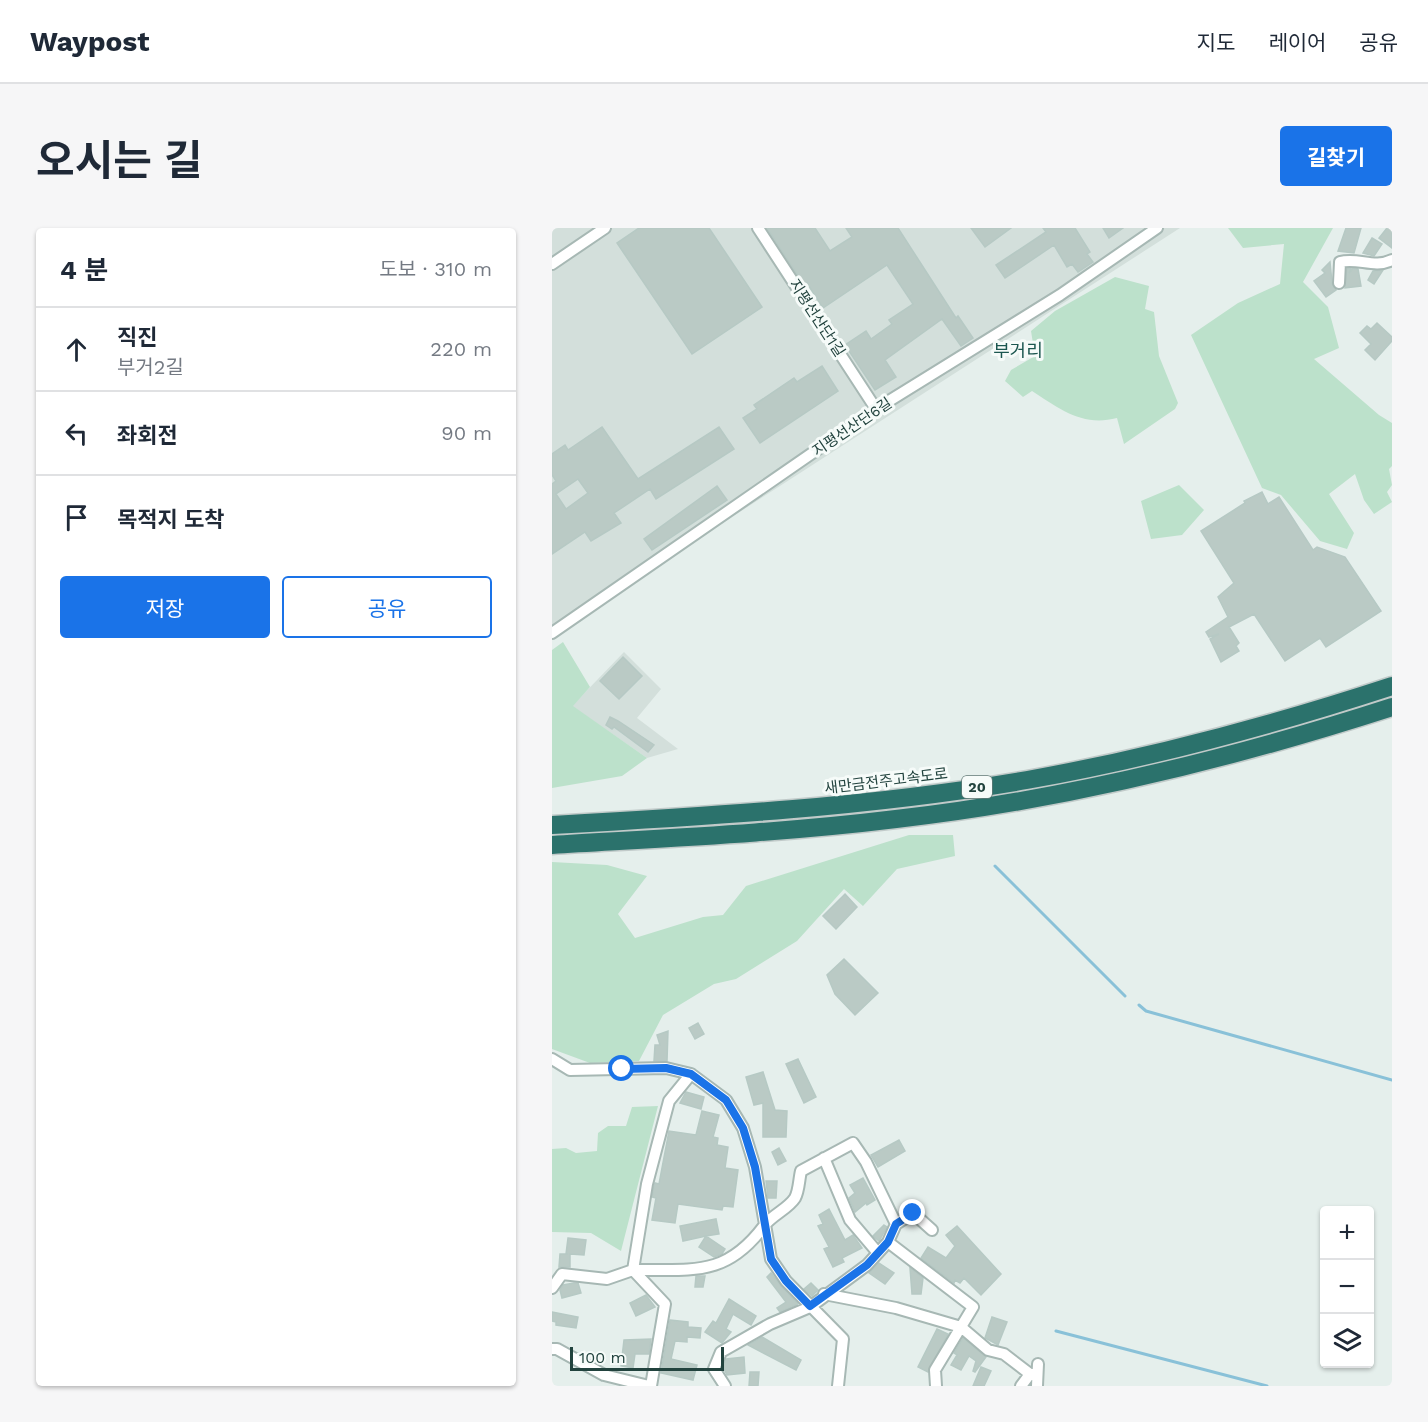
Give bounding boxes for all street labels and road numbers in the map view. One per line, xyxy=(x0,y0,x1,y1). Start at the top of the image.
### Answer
street label: 지평선산단1길 xyxy=(785,276,849,360)
street label: 지평선산단6길 xyxy=(809,394,895,460)
street label: 새만금전주고속도로 xyxy=(823,764,949,798)
road number: 20 xyxy=(962,776,992,798)

